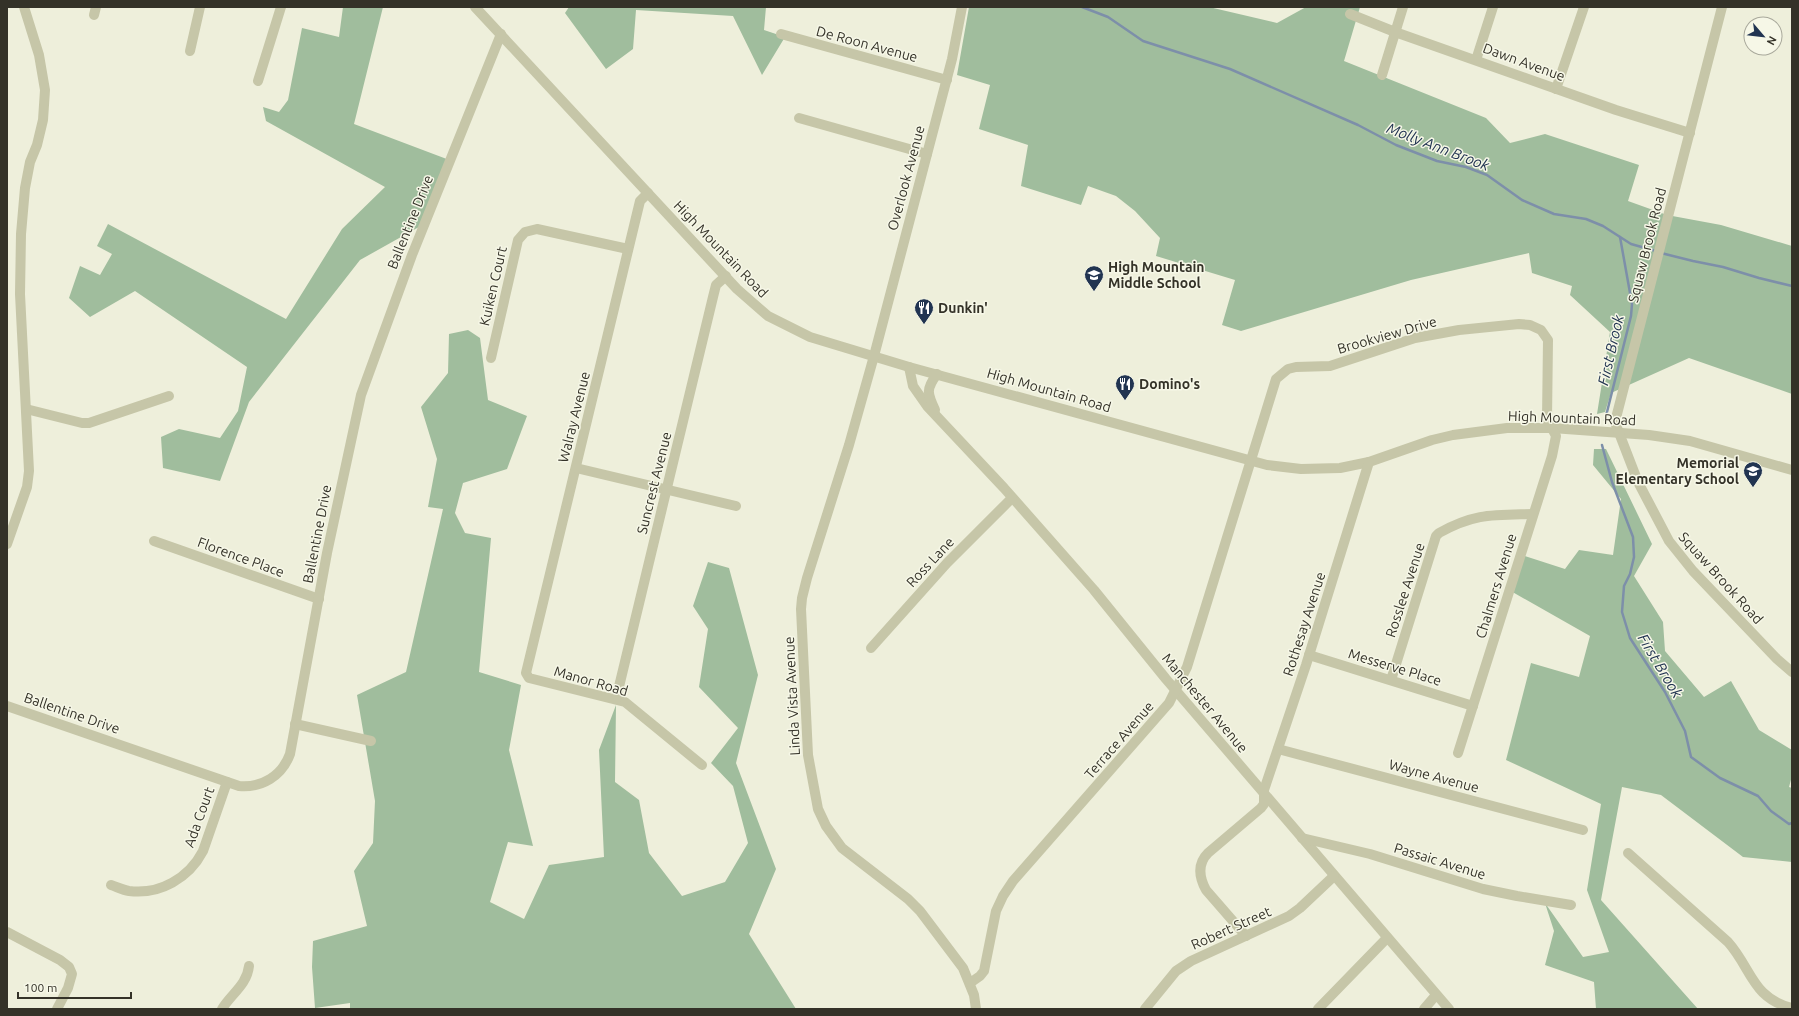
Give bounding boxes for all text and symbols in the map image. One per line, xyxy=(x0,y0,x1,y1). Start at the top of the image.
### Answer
north arrow xyxy=(1743,16,1783,56)
street label: De Roon Avenue xyxy=(815,23,919,65)
text: N xyxy=(1765,34,1779,47)
street label: Dawn Avenue xyxy=(1481,40,1567,84)
water label: Molly Ann Brook xyxy=(1385,119,1492,174)
street label: Overlook Avenue xyxy=(884,124,928,232)
street label: Ballentine Drive xyxy=(384,173,436,271)
street label: Squaw Brook Road xyxy=(1625,186,1669,304)
street label: High Mountain Road xyxy=(671,197,771,301)
street label: Kuiken Court xyxy=(476,244,510,327)
place label: High Mountain Middle School xyxy=(1108,259,1205,291)
school or university icon: High Mountain Middle School xyxy=(1083,264,1105,292)
restaurant icon: Dunkin' xyxy=(913,297,935,325)
place label: Dunkin' xyxy=(938,300,988,316)
street label: Brookview Drive xyxy=(1335,313,1439,357)
water label: First Brook xyxy=(1594,313,1627,387)
street label: High Mountain Road xyxy=(985,365,1113,415)
street label: Walray Avenue xyxy=(555,370,593,464)
restaurant icon: Domino's xyxy=(1114,373,1136,401)
place label: Domino's xyxy=(1139,376,1200,392)
street label: High Mountain Road xyxy=(1508,408,1636,428)
street label: Suncrest Avenue xyxy=(634,430,674,536)
place label: Memorial Elementary School xyxy=(1616,455,1739,487)
school or university icon: Memorial Elementary School xyxy=(1742,460,1764,488)
street label: Ballentine Drive xyxy=(300,483,334,585)
street label: Squaw Brook Road xyxy=(1676,529,1766,627)
street label: Chalmers Avenue xyxy=(1472,532,1520,640)
street label: Florence Place xyxy=(195,534,287,580)
street label: Ross Lane xyxy=(903,534,957,590)
street label: Rosslee Avenue xyxy=(1382,541,1428,639)
street label: Rothesay Avenue xyxy=(1280,570,1328,678)
water label: First Brook xyxy=(1635,631,1686,701)
street label: Linda Vista Avenue xyxy=(781,636,803,756)
street label: Messerve Place xyxy=(1346,645,1444,689)
street label: Manchester Avenue xyxy=(1159,650,1251,756)
street label: Manor Road xyxy=(552,663,630,699)
street label: Ballentine Drive xyxy=(22,689,122,737)
street label: Terrace Avenue xyxy=(1081,698,1157,782)
street label: Wayne Avenue xyxy=(1387,756,1481,796)
street label: Ada Court xyxy=(181,784,218,849)
street label: Passaic Avenue xyxy=(1392,839,1488,883)
street label: Robert Street xyxy=(1189,903,1274,953)
scale bar xyxy=(18,974,131,1000)
text: 100 m xyxy=(24,981,57,994)

